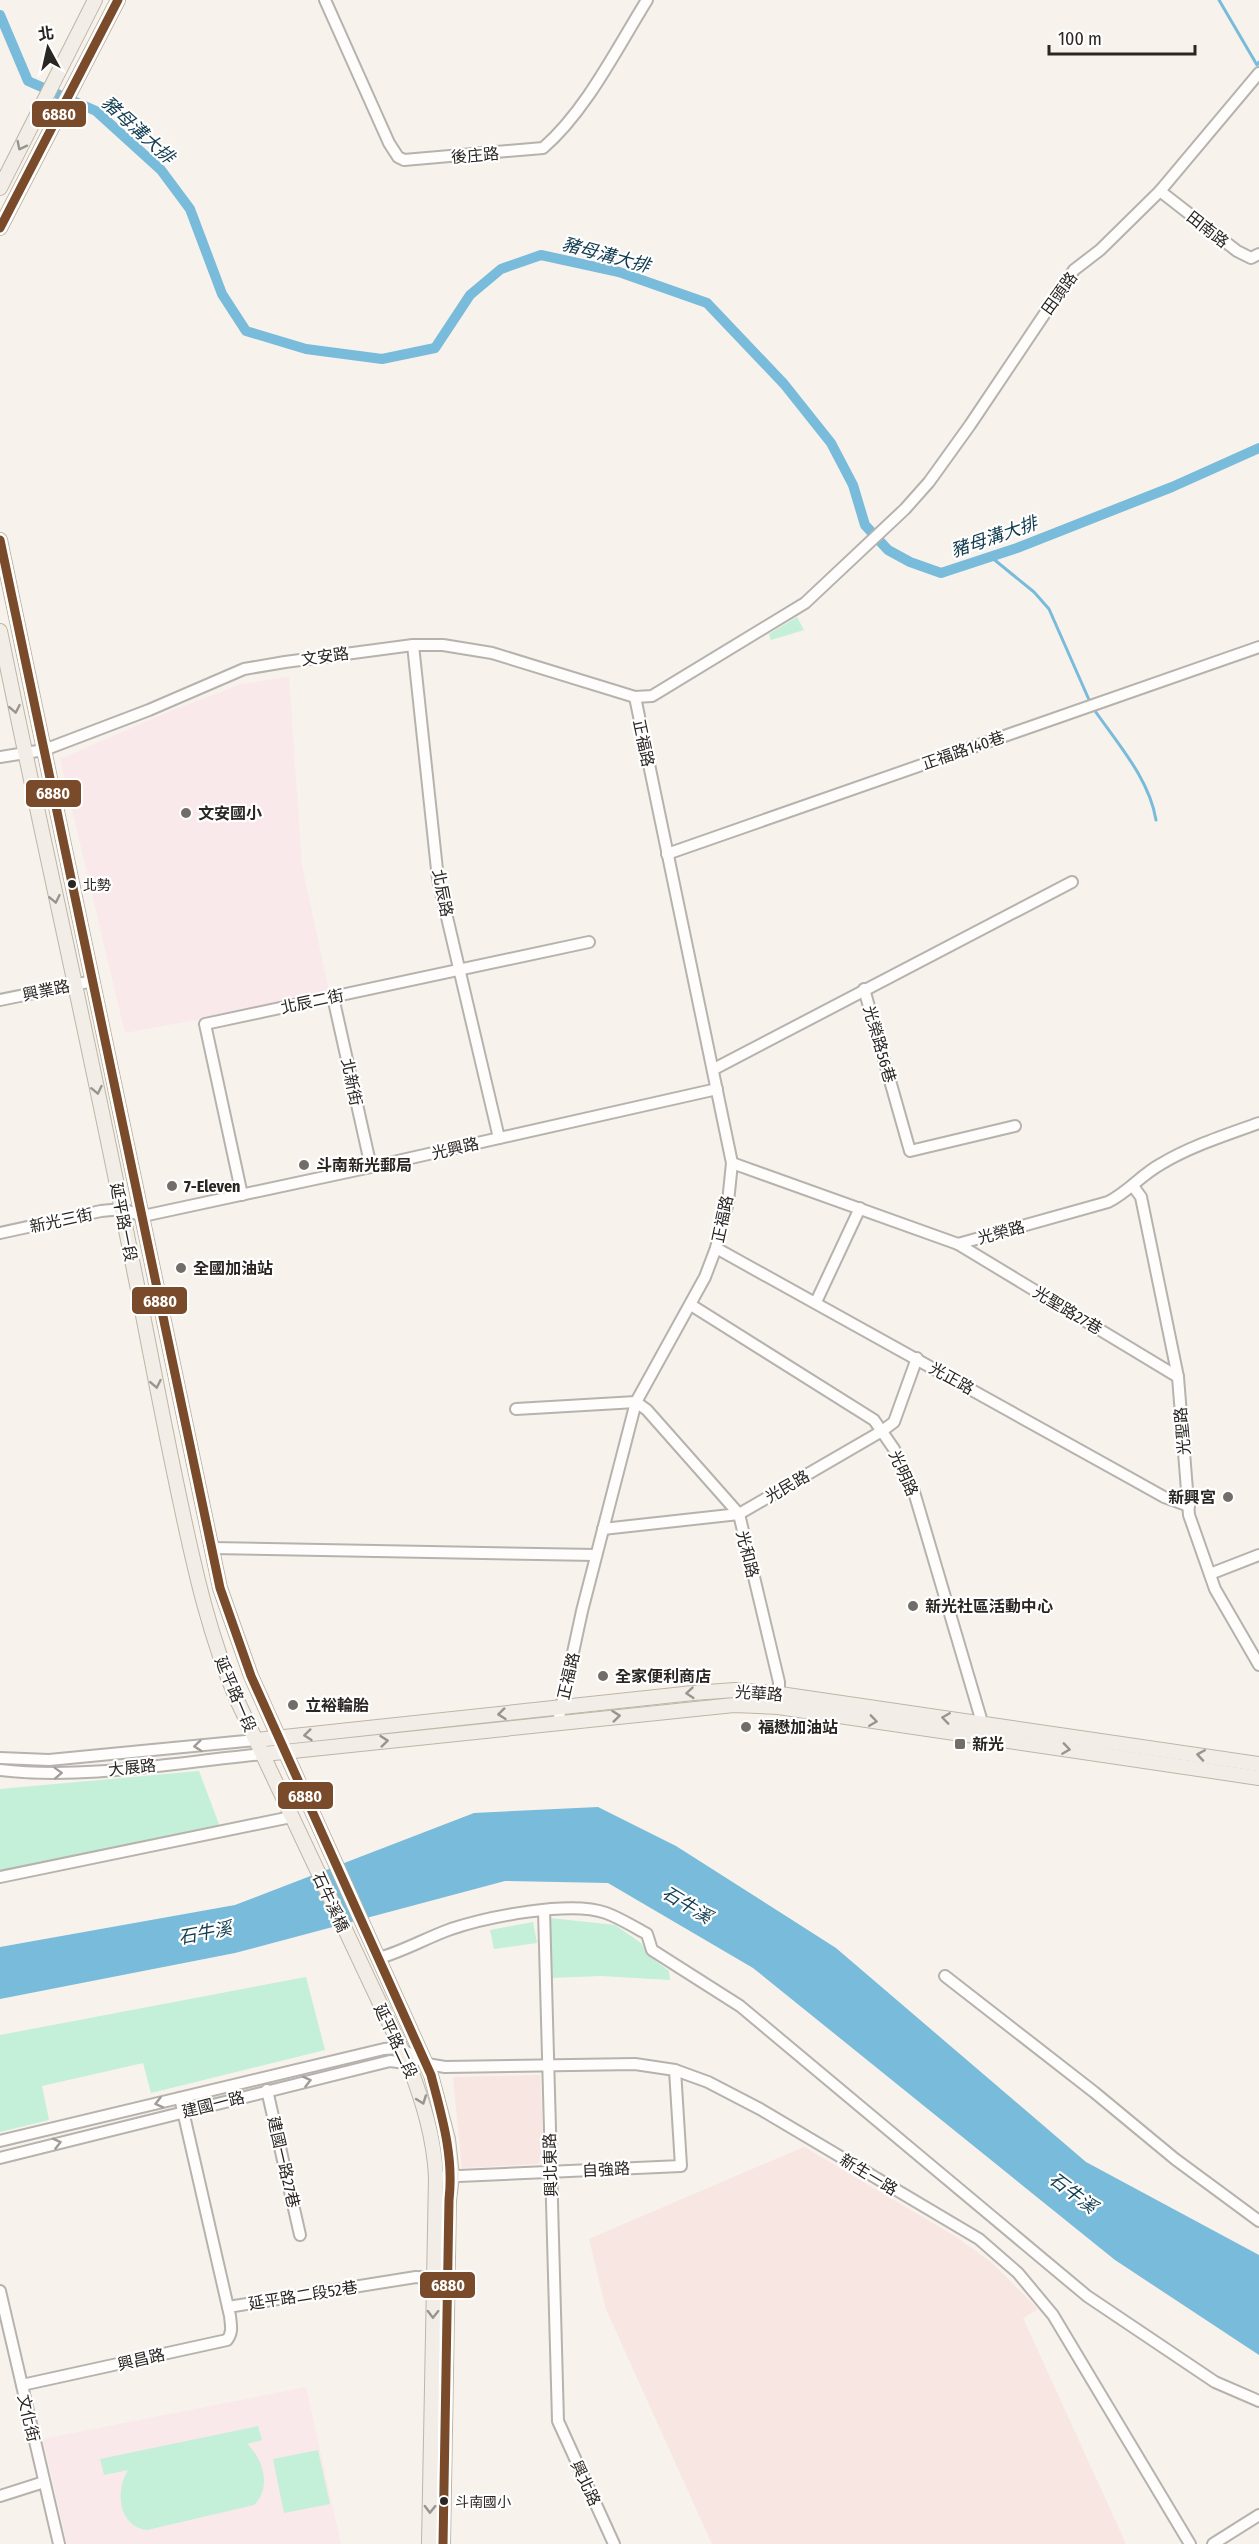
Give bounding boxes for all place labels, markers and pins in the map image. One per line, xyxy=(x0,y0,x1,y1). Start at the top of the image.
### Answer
place label: 文安國小 xyxy=(198,804,262,823)
marker: 文安國小 xyxy=(179,806,193,820)
place label: 北勢 xyxy=(83,877,111,894)
marker: 北勢 xyxy=(66,878,78,890)
place label: 斗南新光郵局 xyxy=(316,1156,412,1175)
marker: 斗南新光郵局 xyxy=(297,1158,311,1172)
place label: 7-Eleven xyxy=(184,1177,240,1196)
marker: 7-Eleven xyxy=(165,1179,179,1193)
place label: 全國加油站 xyxy=(193,1259,273,1278)
marker: 全國加油站 xyxy=(174,1261,188,1275)
place label: 新興宮 xyxy=(1168,1488,1216,1507)
marker: 新興宮 xyxy=(1221,1490,1235,1504)
place label: 新光社區活動中心 xyxy=(925,1597,1053,1616)
marker: 新光社區活動中心 xyxy=(906,1599,920,1613)
place label: 全家便利商店 xyxy=(615,1667,711,1686)
marker: 全家便利商店 xyxy=(596,1669,610,1683)
place label: 立裕輪胎 xyxy=(305,1696,369,1715)
marker: 立裕輪胎 xyxy=(286,1698,300,1712)
place label: 福懋加油站 xyxy=(758,1718,838,1737)
marker: 福懋加油站 xyxy=(739,1720,753,1734)
place label: 新光 xyxy=(972,1735,1004,1754)
marker: 新光 xyxy=(953,1737,967,1751)
place label: 斗南國小 xyxy=(455,2494,511,2511)
marker: 斗南國小 xyxy=(438,2495,450,2507)

